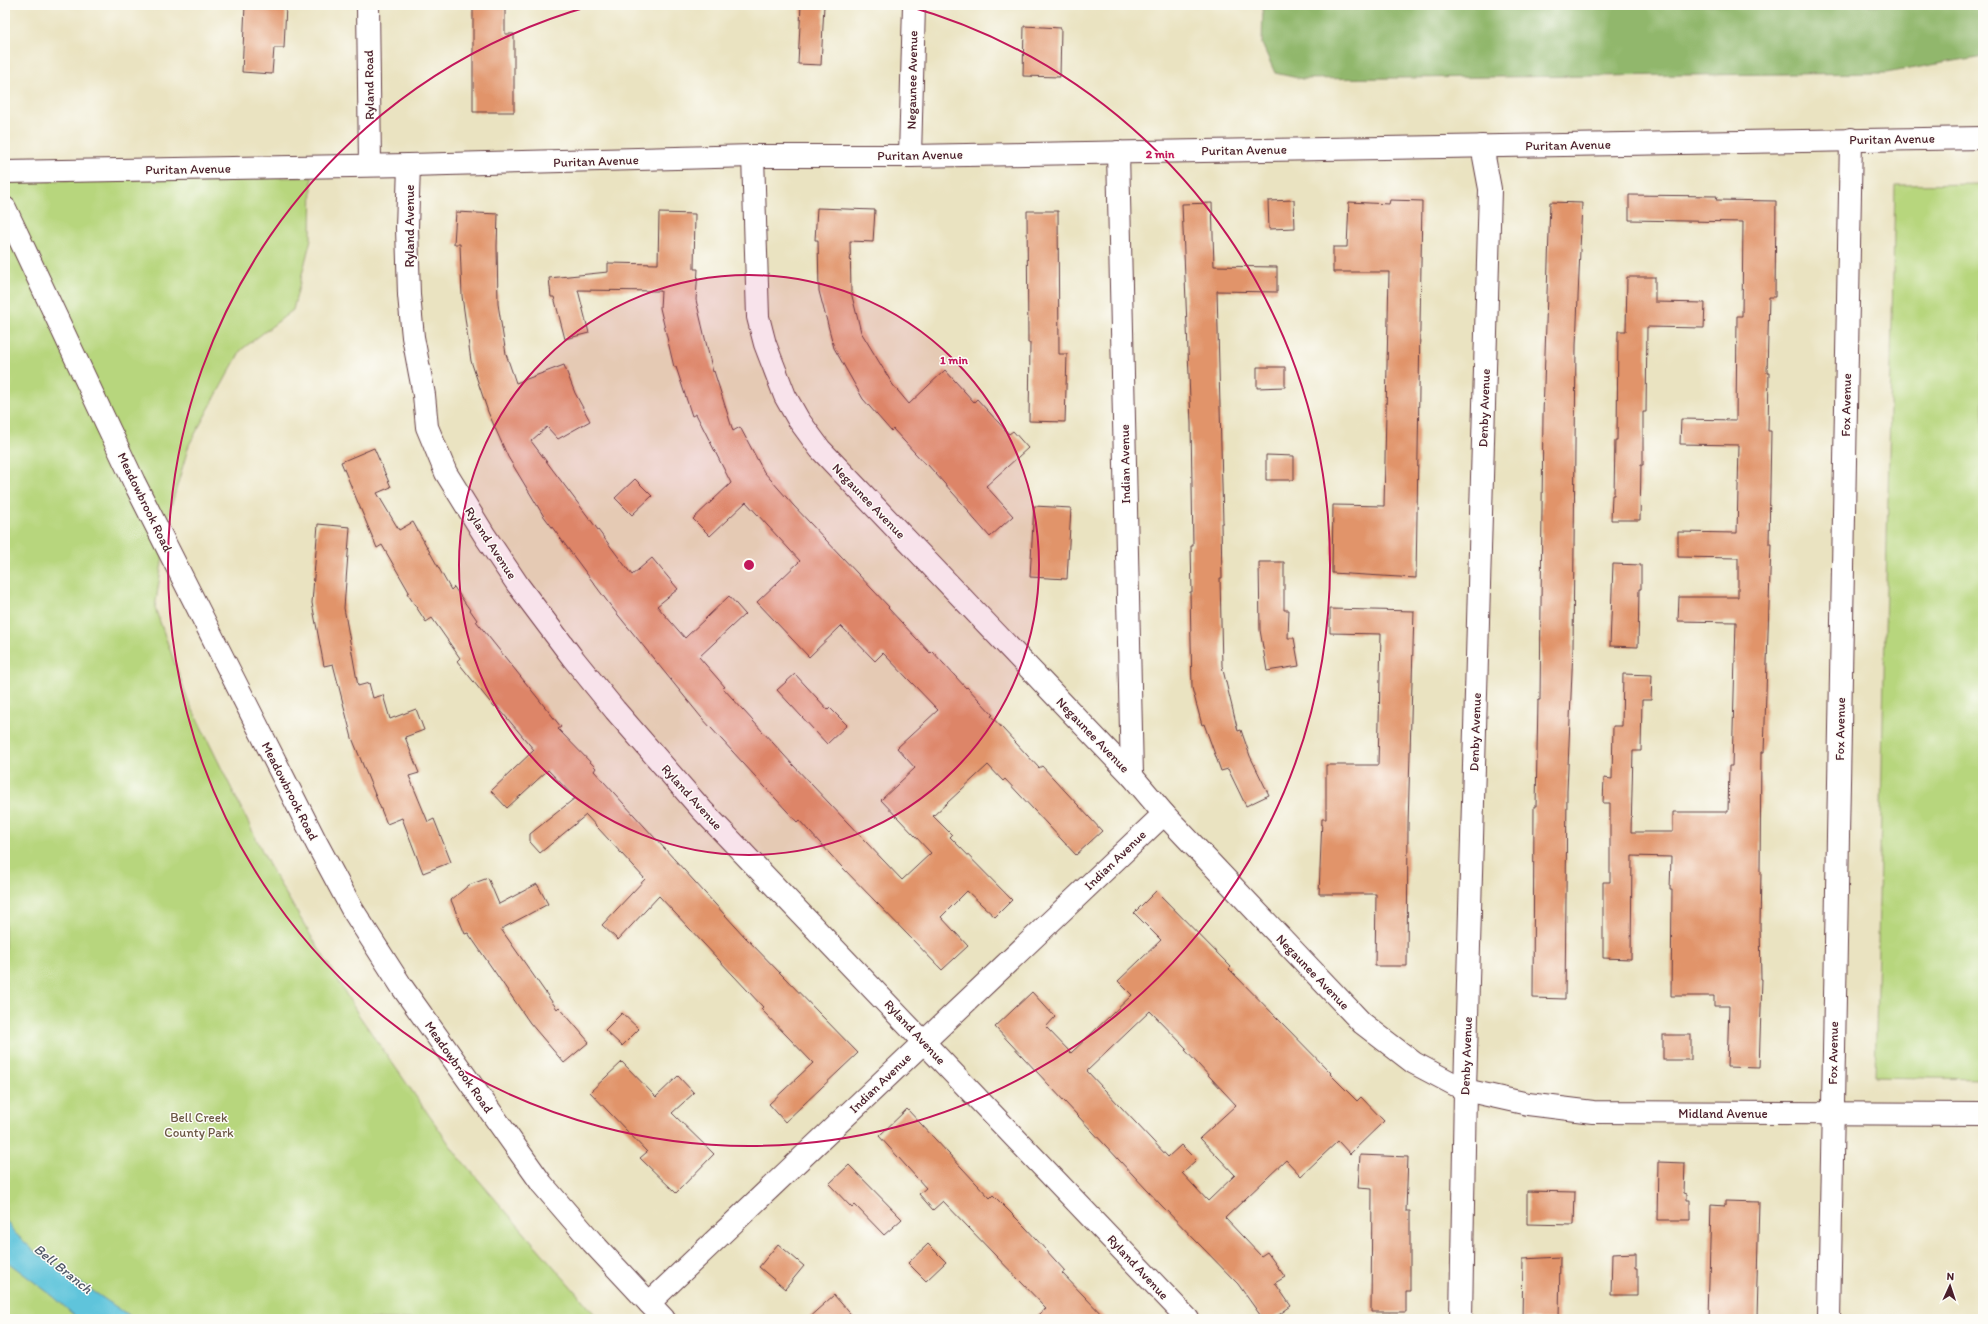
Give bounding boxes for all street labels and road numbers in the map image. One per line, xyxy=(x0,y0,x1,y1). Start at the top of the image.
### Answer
street label: Negaunee Avenue xyxy=(904,30,920,130)
street label: Ryland Road xyxy=(361,50,377,120)
street label: Puritan Avenue xyxy=(1849,131,1935,147)
street label: Puritan Avenue xyxy=(1525,137,1611,153)
street label: Puritan Avenue xyxy=(1201,142,1287,158)
street label: Puritan Avenue xyxy=(877,147,963,163)
street label: Puritan Avenue xyxy=(553,152,639,170)
street label: Puritan Avenue xyxy=(145,161,231,177)
street label: Ryland Avenue xyxy=(402,184,417,268)
street label: Denby Avenue xyxy=(1475,368,1493,448)
street label: Fox Avenue xyxy=(1838,373,1854,437)
street label: Indian Avenue xyxy=(1117,424,1133,504)
street label: Meadowbrook Road xyxy=(114,450,176,554)
street label: Negaunee Avenue xyxy=(829,460,909,542)
street label: Ryland Avenue xyxy=(462,504,520,582)
street label: Denby Avenue xyxy=(1466,692,1484,772)
street label: Negaunee Avenue xyxy=(1053,694,1133,776)
street label: Fox Avenue xyxy=(1832,697,1848,761)
street label: Meadowbrook Road xyxy=(259,739,321,843)
street label: Ryland Avenue xyxy=(659,761,725,833)
street label: Indian Avenue xyxy=(1081,827,1149,893)
street label: Negaunee Avenue xyxy=(1273,931,1353,1013)
street label: Ryland Avenue xyxy=(881,997,949,1067)
street label: Denby Avenue xyxy=(1457,1016,1475,1096)
street label: Meadowbrook Road xyxy=(422,1018,496,1116)
street label: Fox Avenue xyxy=(1825,1021,1841,1085)
street label: Indian Avenue xyxy=(846,1050,914,1116)
street label: Midland Avenue xyxy=(1678,1106,1768,1121)
street label: Ryland Avenue xyxy=(1104,1232,1172,1302)

